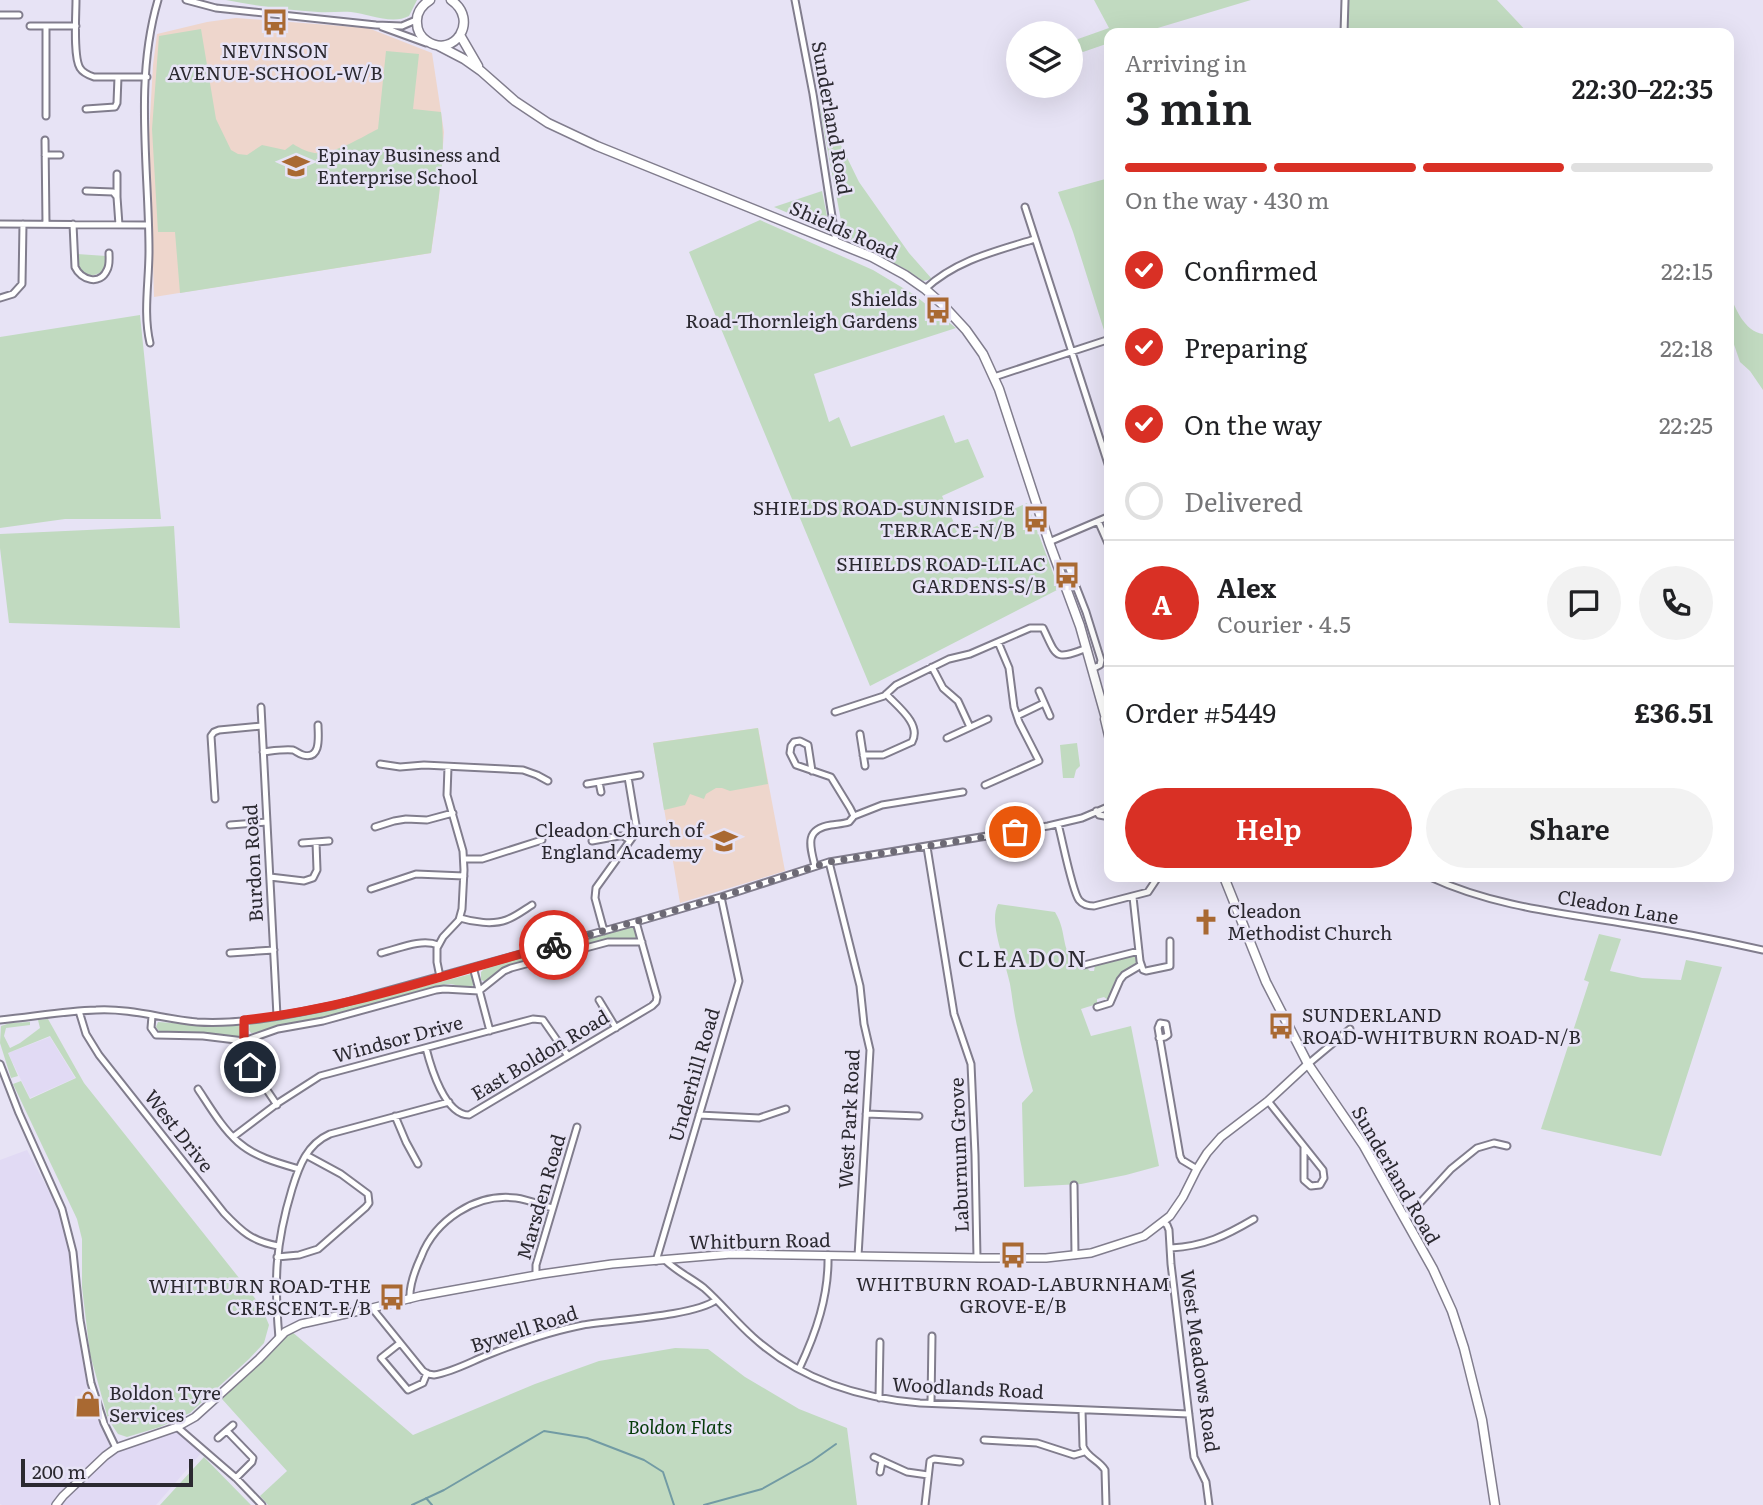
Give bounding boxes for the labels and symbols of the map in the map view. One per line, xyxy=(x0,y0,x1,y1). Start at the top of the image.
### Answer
bus stop icon: NEVINSON AVENUE-SCHOOL-W/B xyxy=(260,7,290,37)
place label: NEVINSON AVENUE-SCHOOL-W/B xyxy=(167,36,383,86)
street label: Sunderland Road xyxy=(806,39,860,197)
place label: Epinay Business and Enterprise School xyxy=(317,140,501,190)
school or university icon: Epinay Business and Enterprise School xyxy=(281,151,311,181)
street label: Shields Road xyxy=(786,193,903,266)
place label: Shields Road-Thornleigh Gardens xyxy=(685,284,917,334)
bus stop icon: Shields Road-Thornleigh Gardens xyxy=(923,295,953,325)
place label: SHIELDS ROAD-SUNNISIDE TERRACE-N/B xyxy=(753,493,1015,543)
bus stop icon: SHIELDS ROAD-SUNNISIDE TERRACE-N/B xyxy=(1021,504,1051,534)
place label: SHIELDS ROAD-LILAC GARDENS-S/B xyxy=(836,549,1046,599)
bus stop icon: SHIELDS ROAD-LILAC GARDENS-S/B xyxy=(1052,560,1082,590)
pin xyxy=(985,802,1045,862)
street label: Burdon Road xyxy=(235,803,269,923)
place label: Cleadon Church of England Academy xyxy=(535,815,705,865)
school or university icon: Cleadon Church of England Academy xyxy=(709,826,739,856)
street label: Cleadon Lane xyxy=(1555,882,1681,930)
place label: Cleadon Methodist Church xyxy=(1227,896,1392,946)
church icon: Cleadon Methodist Church xyxy=(1191,907,1221,937)
courier xyxy=(519,910,589,980)
district label: CLEADON xyxy=(958,940,1088,974)
place label: SUNDERLAND ROAD-WHITBURN ROAD-N/B xyxy=(1302,1000,1581,1050)
street label: East Boldon Road xyxy=(465,1002,614,1106)
street label: Underhill Road xyxy=(660,1004,726,1145)
street label: Windsor Drive xyxy=(330,1007,466,1069)
bus stop icon: SUNDERLAND ROAD-WHITBURN ROAD-N/B xyxy=(1266,1011,1296,1041)
pin xyxy=(220,1037,280,1097)
street label: West Park Road xyxy=(830,1048,866,1190)
street label: Laburnum Grove xyxy=(941,1077,975,1233)
street label: West Drive xyxy=(138,1083,221,1178)
street label: Sunderland Road xyxy=(1346,1100,1448,1249)
street label: Marsden Road xyxy=(509,1130,571,1263)
street label: Whitburn Road xyxy=(689,1225,831,1255)
bus stop icon: WHITBURN ROAD-LABURNHAM GROVE-E/B xyxy=(998,1240,1028,1270)
street label: West Meadows Road xyxy=(1174,1268,1228,1454)
place label: WHITBURN ROAD-LABURNHAM GROVE-E/B xyxy=(856,1269,1170,1319)
place label: WHITBURN ROAD-THE CRESCENT-E/B xyxy=(149,1271,371,1321)
bus stop icon: WHITBURN ROAD-THE CRESCENT-E/B xyxy=(377,1282,407,1312)
street label: Bywell Road xyxy=(466,1297,581,1359)
street label: Woodlands Road xyxy=(891,1369,1045,1405)
place label: Boldon Tyre Services xyxy=(109,1378,221,1428)
shop icon: Boldon Tyre Services xyxy=(73,1389,103,1419)
park label: Boldon Flats xyxy=(628,1412,732,1440)
scale bar xyxy=(21,1456,192,1488)

